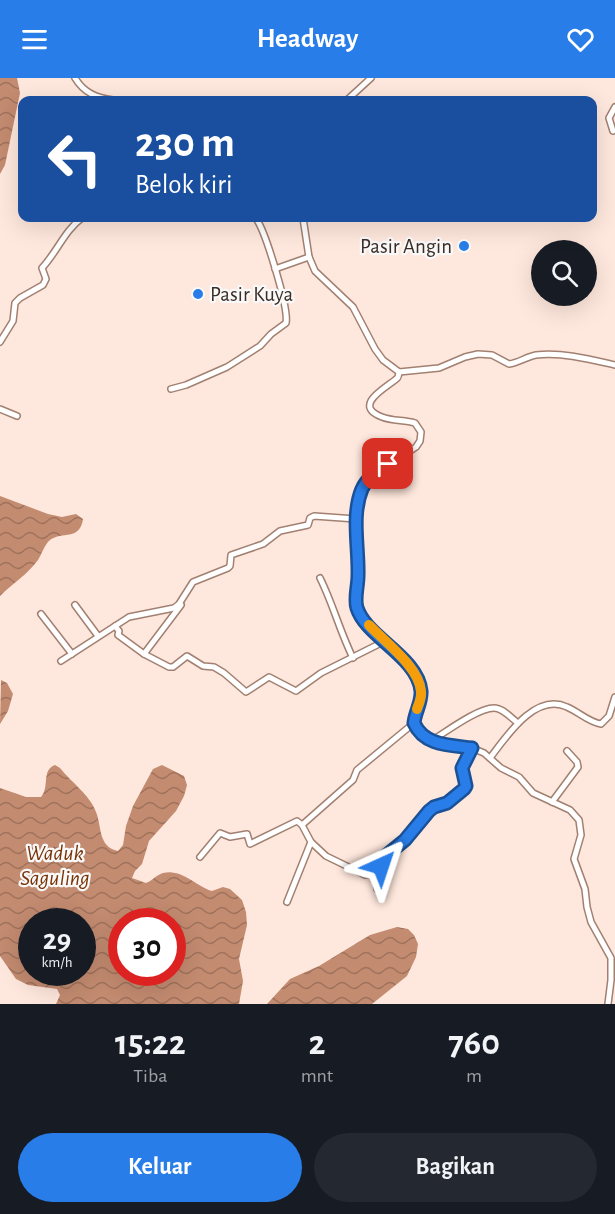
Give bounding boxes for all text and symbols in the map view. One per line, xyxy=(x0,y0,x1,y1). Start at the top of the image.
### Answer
icon: menu xyxy=(18,23,51,56)
icon: heart xyxy=(564,23,597,56)
text: Headway xyxy=(257,25,358,52)
icon: left xyxy=(36,120,114,198)
text: 230 m xyxy=(135,122,235,164)
text: Belok kiri xyxy=(135,171,232,198)
place label: Pasir Angin xyxy=(360,236,452,257)
marker: Pasir Angin xyxy=(457,239,471,253)
map controls xyxy=(531,240,597,306)
button: search xyxy=(531,240,597,306)
place label: Pasir Kuya xyxy=(210,284,293,305)
marker: Pasir Kuya xyxy=(191,287,205,301)
pin xyxy=(362,438,413,489)
icon: arrive xyxy=(371,447,404,480)
position arrow xyxy=(349,834,413,898)
water label: Waduk Saguling xyxy=(20,842,90,889)
speed limit sign: 30 xyxy=(108,908,186,986)
text: 29 xyxy=(43,925,71,955)
text: km/h xyxy=(42,955,72,970)
text: 15:22 xyxy=(115,1025,186,1061)
text: 2 xyxy=(309,1025,325,1061)
text: 760 xyxy=(448,1025,500,1061)
text: Tiba xyxy=(133,1066,167,1086)
text: mnt xyxy=(301,1066,333,1086)
text: m xyxy=(466,1066,482,1086)
button: Keluar xyxy=(18,1133,302,1202)
button: Bagikan xyxy=(314,1133,597,1202)

